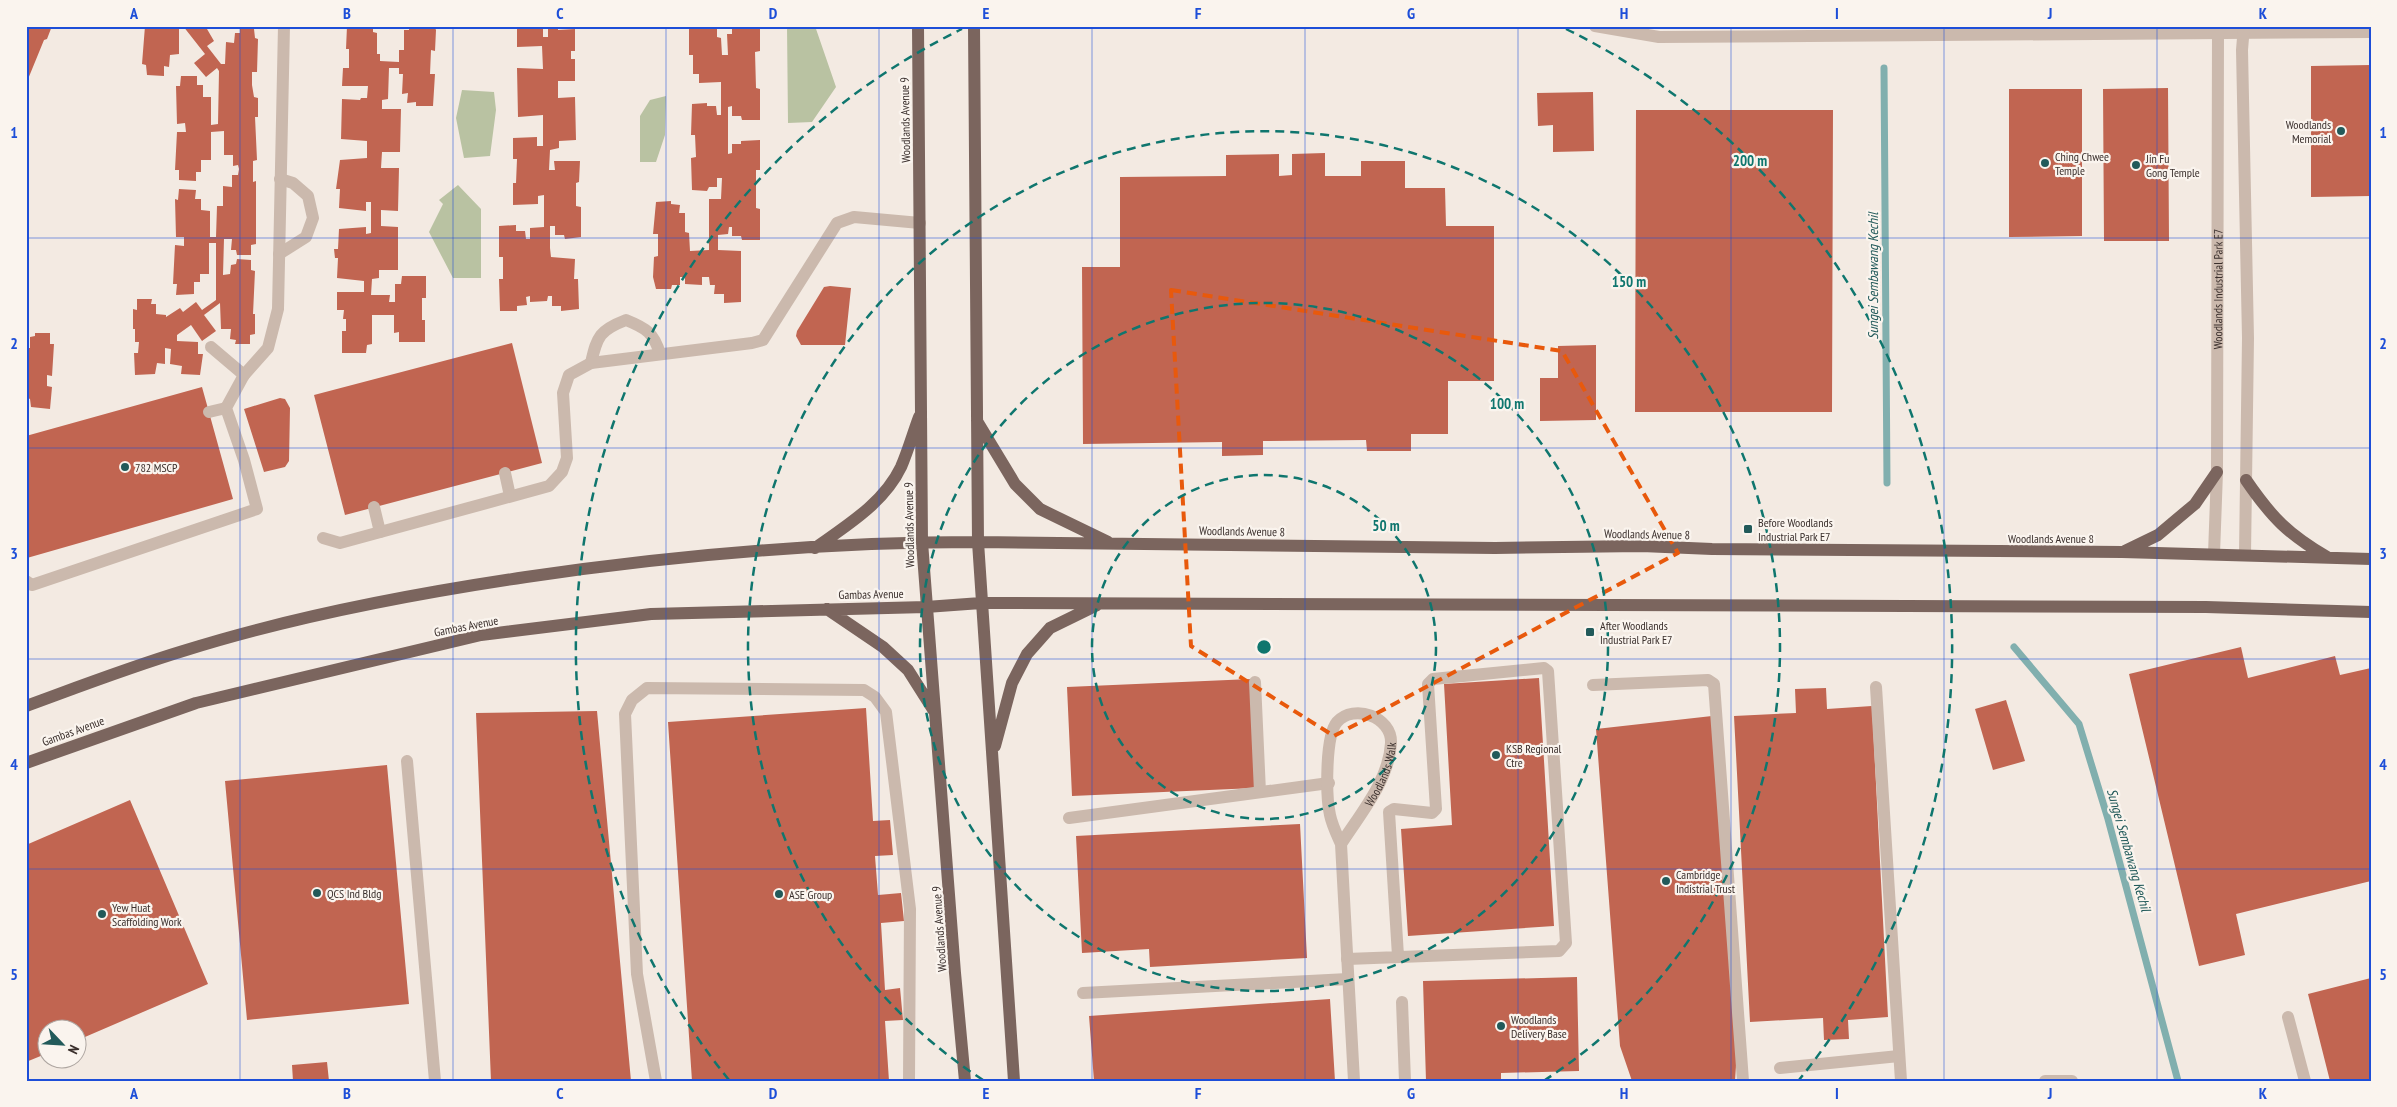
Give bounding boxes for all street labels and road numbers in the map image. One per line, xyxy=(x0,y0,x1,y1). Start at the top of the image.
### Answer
street label: Woodlands Avenue 9 xyxy=(897,77,913,163)
street label: Woodlands Industrial Park E7 xyxy=(2210,229,2225,349)
street label: Woodlands Avenue 9 xyxy=(901,482,917,568)
street label: Woodlands Avenue 8 xyxy=(1199,523,1285,539)
street label: Woodlands Avenue 8 xyxy=(1604,526,1690,542)
street label: Woodlands Avenue 8 xyxy=(2008,531,2094,546)
street label: Gambas Avenue xyxy=(838,586,904,602)
street label: Gambas Avenue xyxy=(433,612,499,640)
street label: Gambas Avenue xyxy=(40,713,106,749)
street label: Woodlands Walk xyxy=(1361,741,1399,809)
street label: Woodlands Avenue 9 xyxy=(929,886,949,972)

